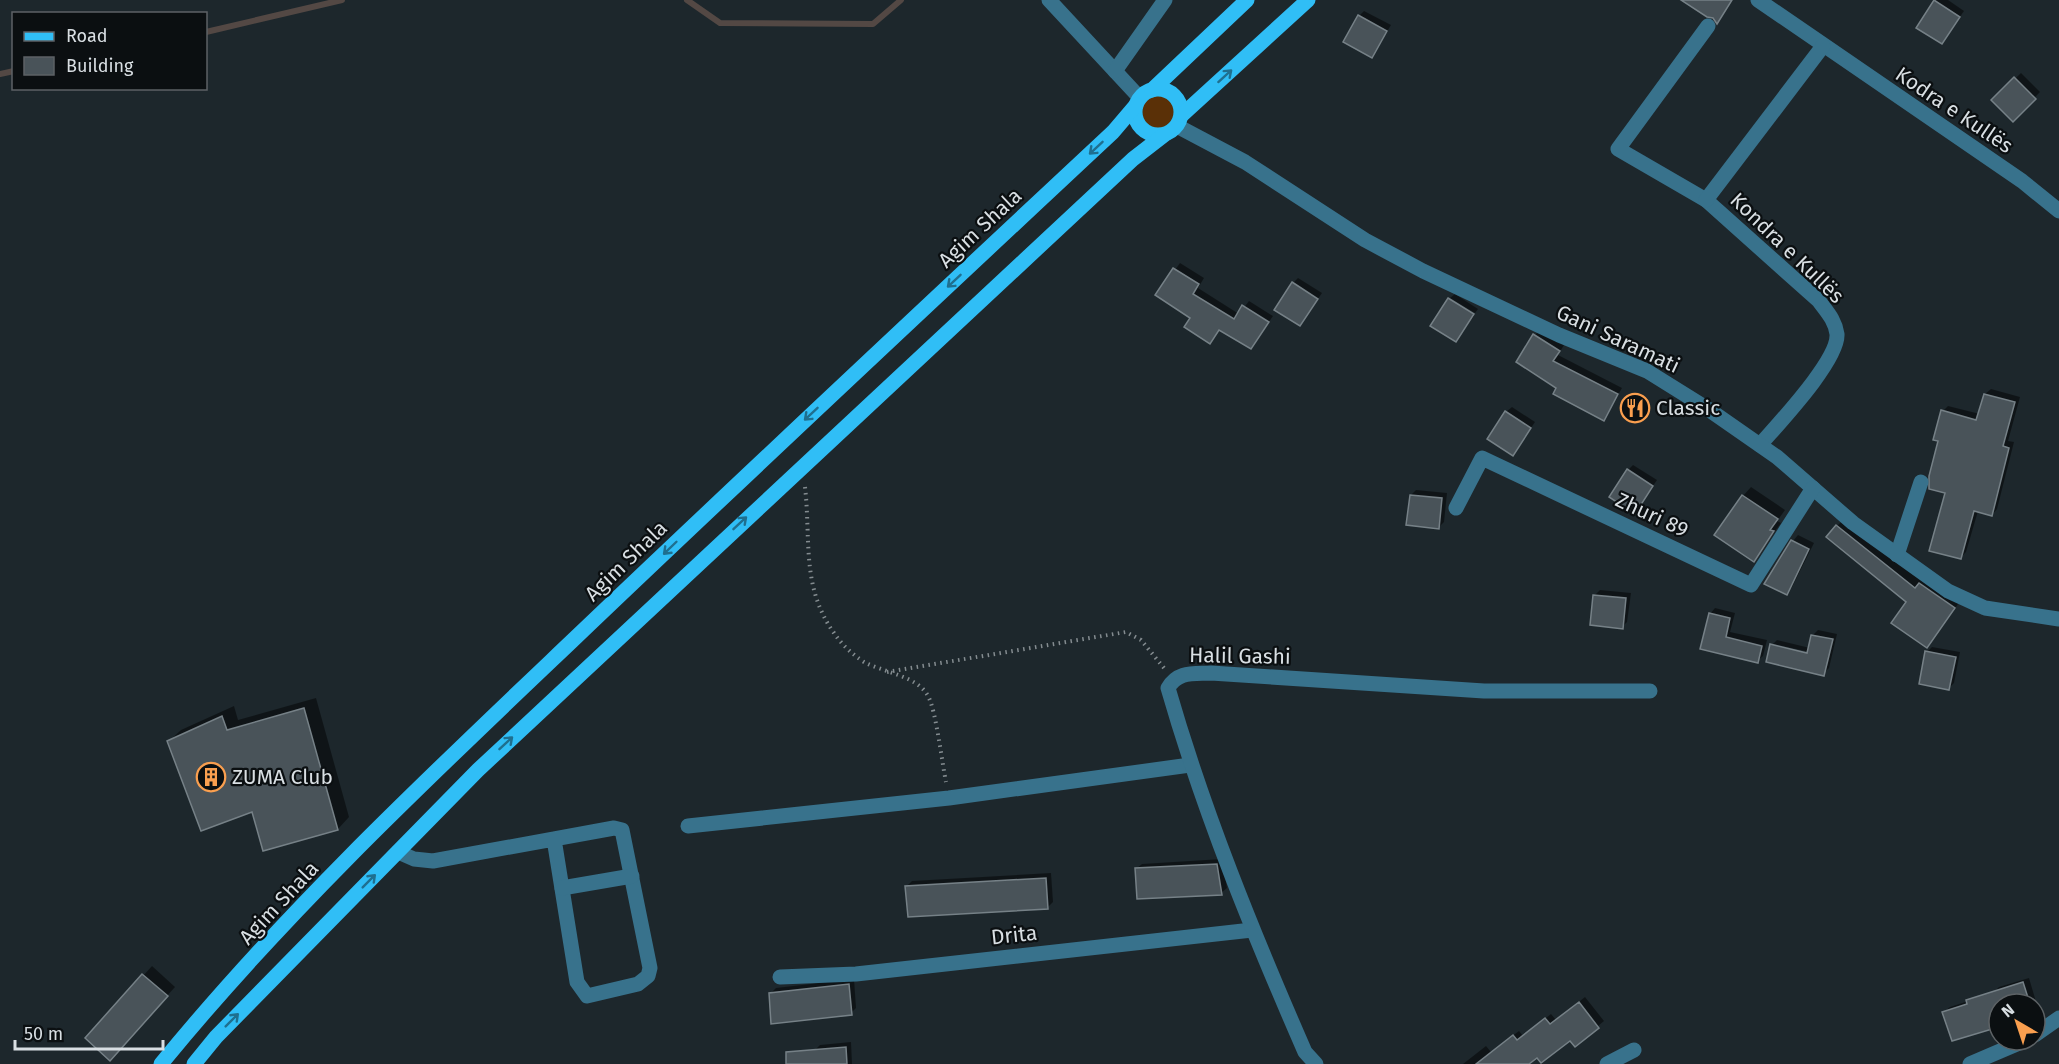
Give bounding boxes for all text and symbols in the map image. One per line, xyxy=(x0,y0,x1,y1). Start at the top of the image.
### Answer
legend xyxy=(12,12,207,90)
text: Road xyxy=(66,25,108,47)
text: Building xyxy=(66,55,134,77)
street label: Kodra e Kullës xyxy=(1890,61,2018,159)
one-way arrow xyxy=(1217,69,1232,83)
one-way arrow xyxy=(1089,140,1104,154)
street label: Agim Shala xyxy=(933,183,1027,273)
street label: Kondra e Kullës xyxy=(1725,187,1850,309)
one-way arrow xyxy=(946,274,961,288)
street label: Gani Saramati xyxy=(1552,299,1684,379)
restaurant icon: Classic xyxy=(1619,392,1651,424)
place label: Classic xyxy=(1656,395,1720,421)
one-way arrow xyxy=(804,407,819,421)
street label: Zhuri 89 xyxy=(1611,487,1693,543)
street label: Agim Shala xyxy=(579,515,673,607)
one-way arrow xyxy=(733,516,748,530)
one-way arrow xyxy=(662,541,677,555)
street label: Halil Gashi xyxy=(1189,642,1291,670)
one-way arrow xyxy=(499,736,514,750)
building icon: ZUMA Club xyxy=(195,761,227,793)
place label: ZUMA Club xyxy=(232,764,333,790)
street label: Agim Shala xyxy=(234,856,324,950)
one-way arrow xyxy=(362,874,376,889)
street label: Drita xyxy=(990,920,1038,950)
north arrow xyxy=(1987,992,2047,1052)
text: N xyxy=(1998,1000,2018,1021)
scale bar xyxy=(15,1013,164,1051)
one-way arrow xyxy=(225,1013,240,1028)
text: 50 m xyxy=(24,1023,63,1045)

